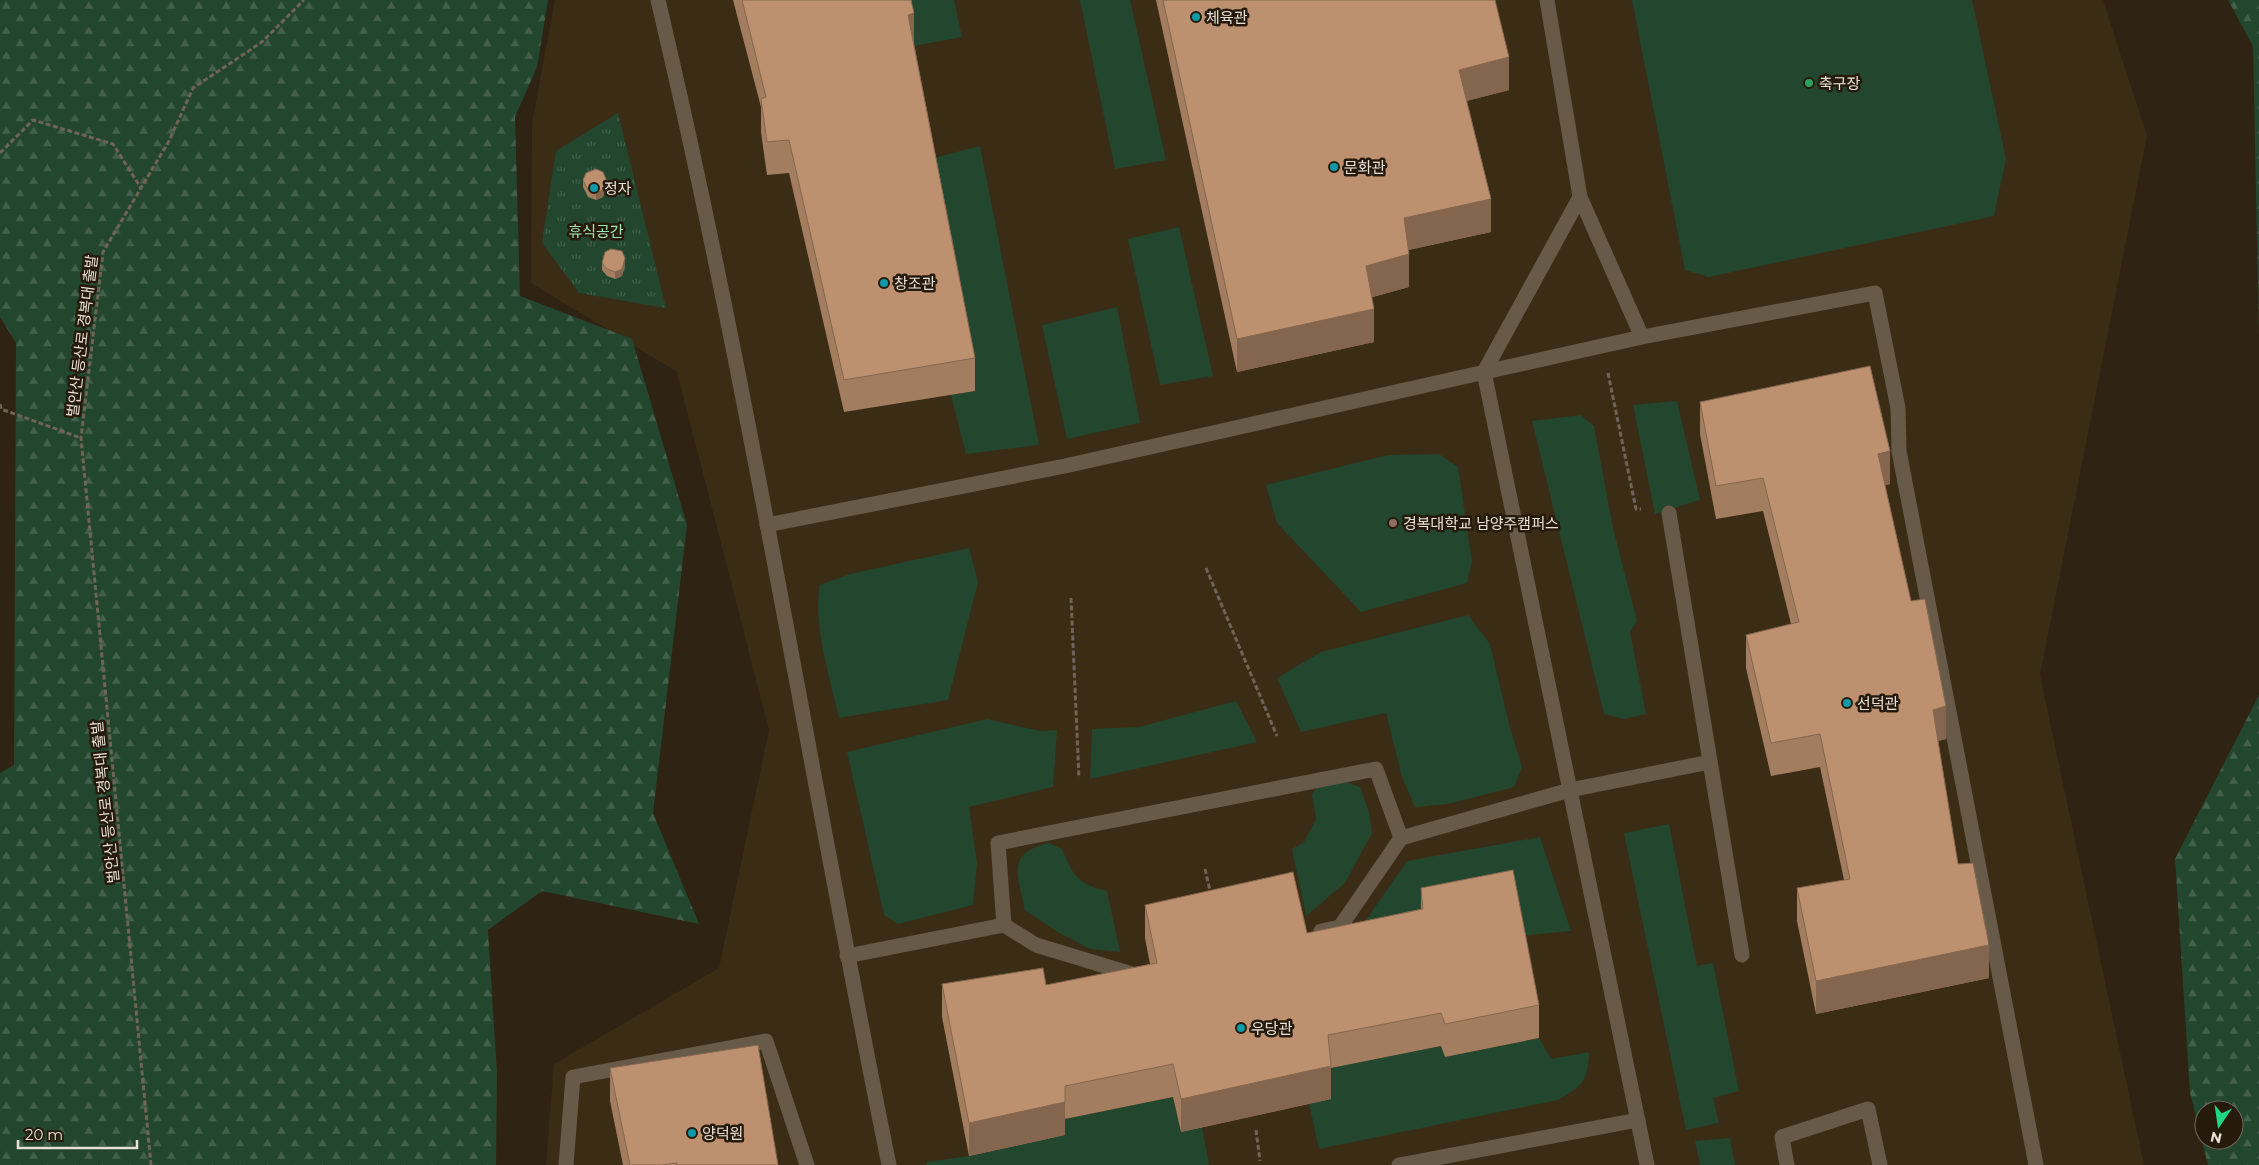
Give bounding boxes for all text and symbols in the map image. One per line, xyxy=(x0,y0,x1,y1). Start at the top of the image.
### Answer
place label: 체육관 xyxy=(1206,8,1248,27)
marker: 체육관 xyxy=(1190,11,1202,23)
place label: 축구장 xyxy=(1819,74,1861,93)
marker: 축구장 xyxy=(1803,77,1815,89)
place label: 문화관 xyxy=(1344,158,1386,177)
marker: 문화관 xyxy=(1328,161,1340,173)
place label: 정자 xyxy=(604,179,632,198)
marker: 정자 xyxy=(588,182,600,194)
park label: 휴식공간 xyxy=(568,222,624,241)
street label: 벌안산 등산로 경복대 출발 xyxy=(63,253,101,418)
place label: 창조관 xyxy=(894,274,936,293)
marker: 창조관 xyxy=(878,277,890,289)
place label: 경복대학교 남양주캠퍼스 xyxy=(1403,514,1559,533)
marker: 경복대학교 남양주캠퍼스 xyxy=(1387,517,1399,529)
place label: 선덕관 xyxy=(1857,694,1899,713)
marker: 선덕관 xyxy=(1841,697,1853,709)
street label: 벌안산 등산로 경복대 출발 xyxy=(87,719,123,884)
place label: 우당관 xyxy=(1251,1019,1293,1038)
marker: 우당관 xyxy=(1235,1022,1247,1034)
north arrow xyxy=(2194,1100,2244,1150)
scale bar xyxy=(18,1118,136,1150)
place label: 양덕원 xyxy=(702,1124,743,1143)
text: 20 m xyxy=(25,1125,63,1144)
marker: 양덕원 xyxy=(686,1127,698,1139)
text: N xyxy=(2209,1128,2224,1148)

